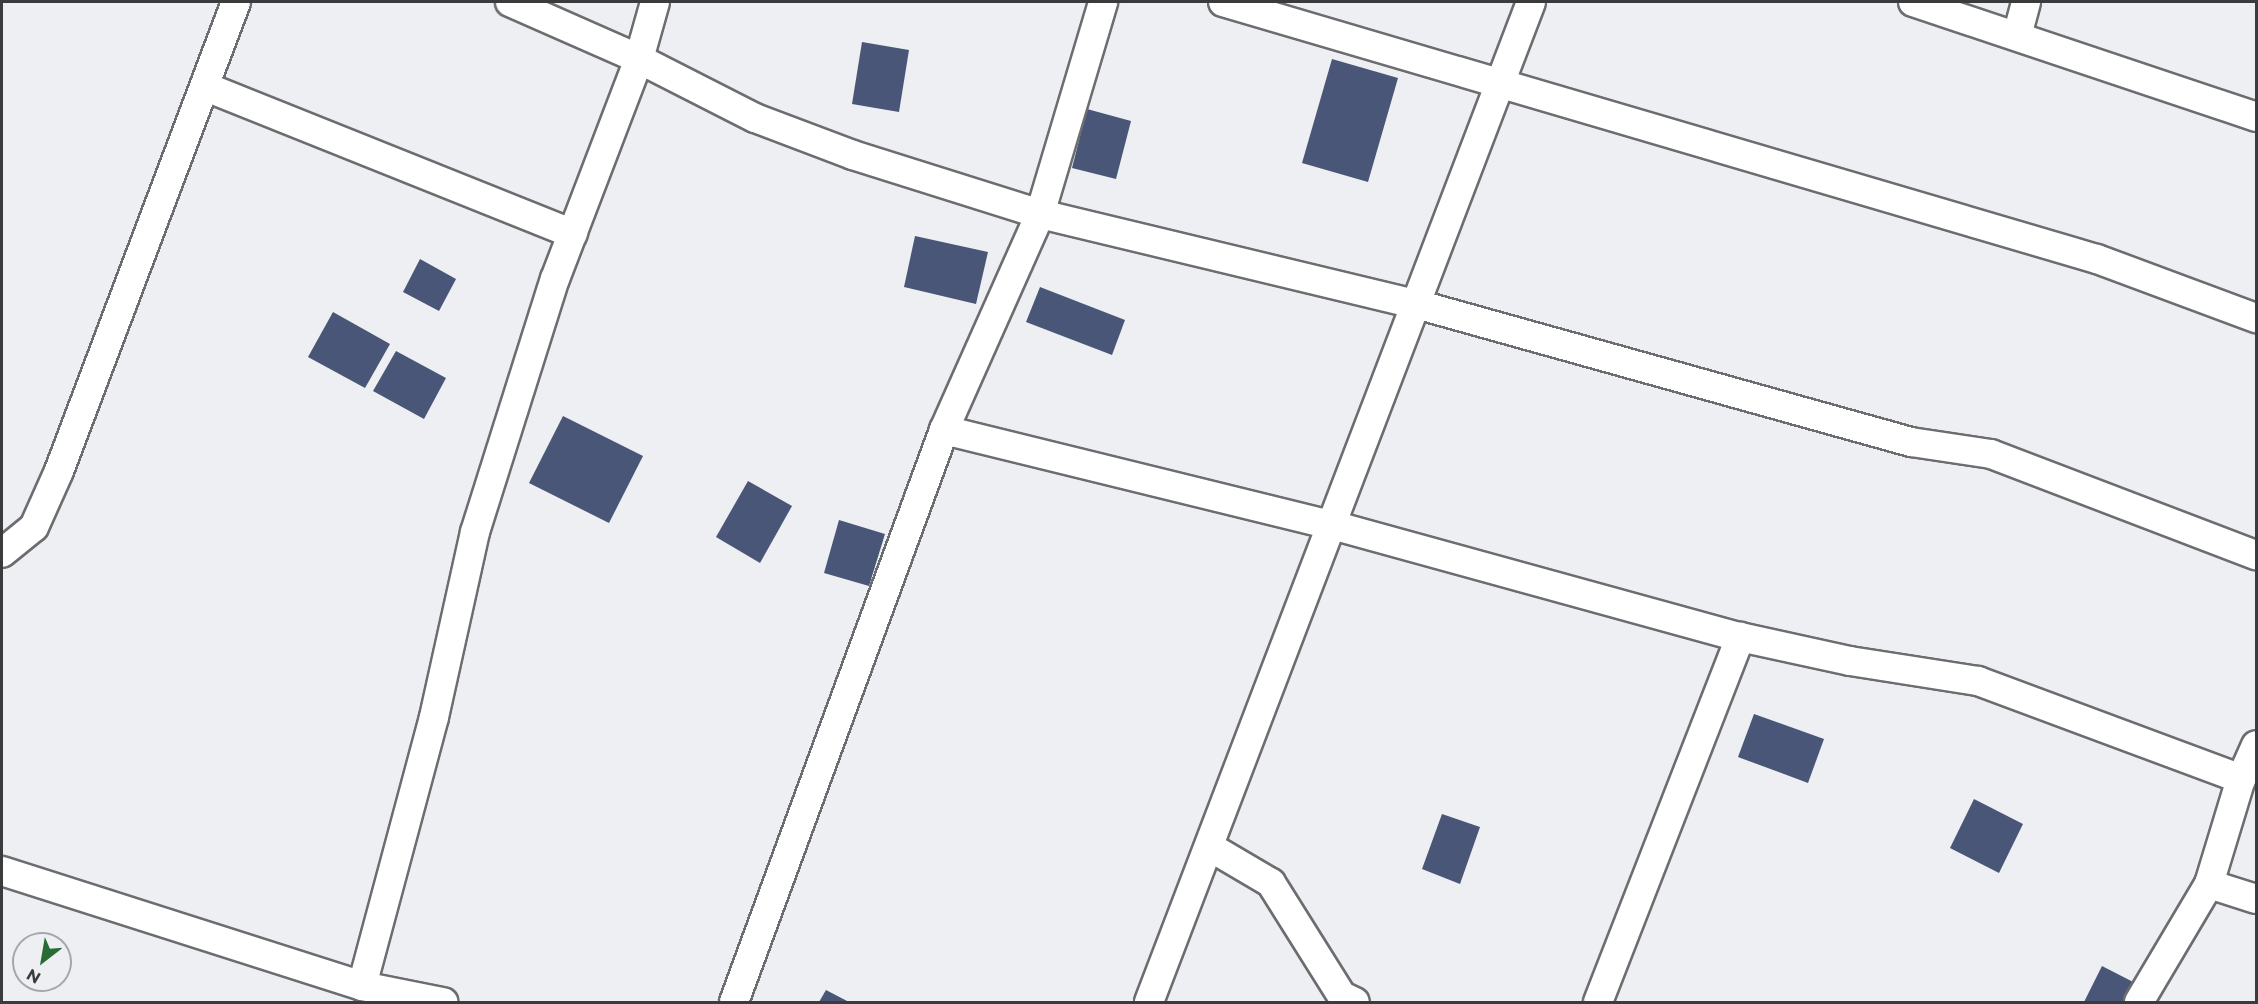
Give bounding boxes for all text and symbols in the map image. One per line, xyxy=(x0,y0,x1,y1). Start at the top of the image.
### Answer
north arrow xyxy=(12,932,72,992)
text: N xyxy=(23,965,44,988)

